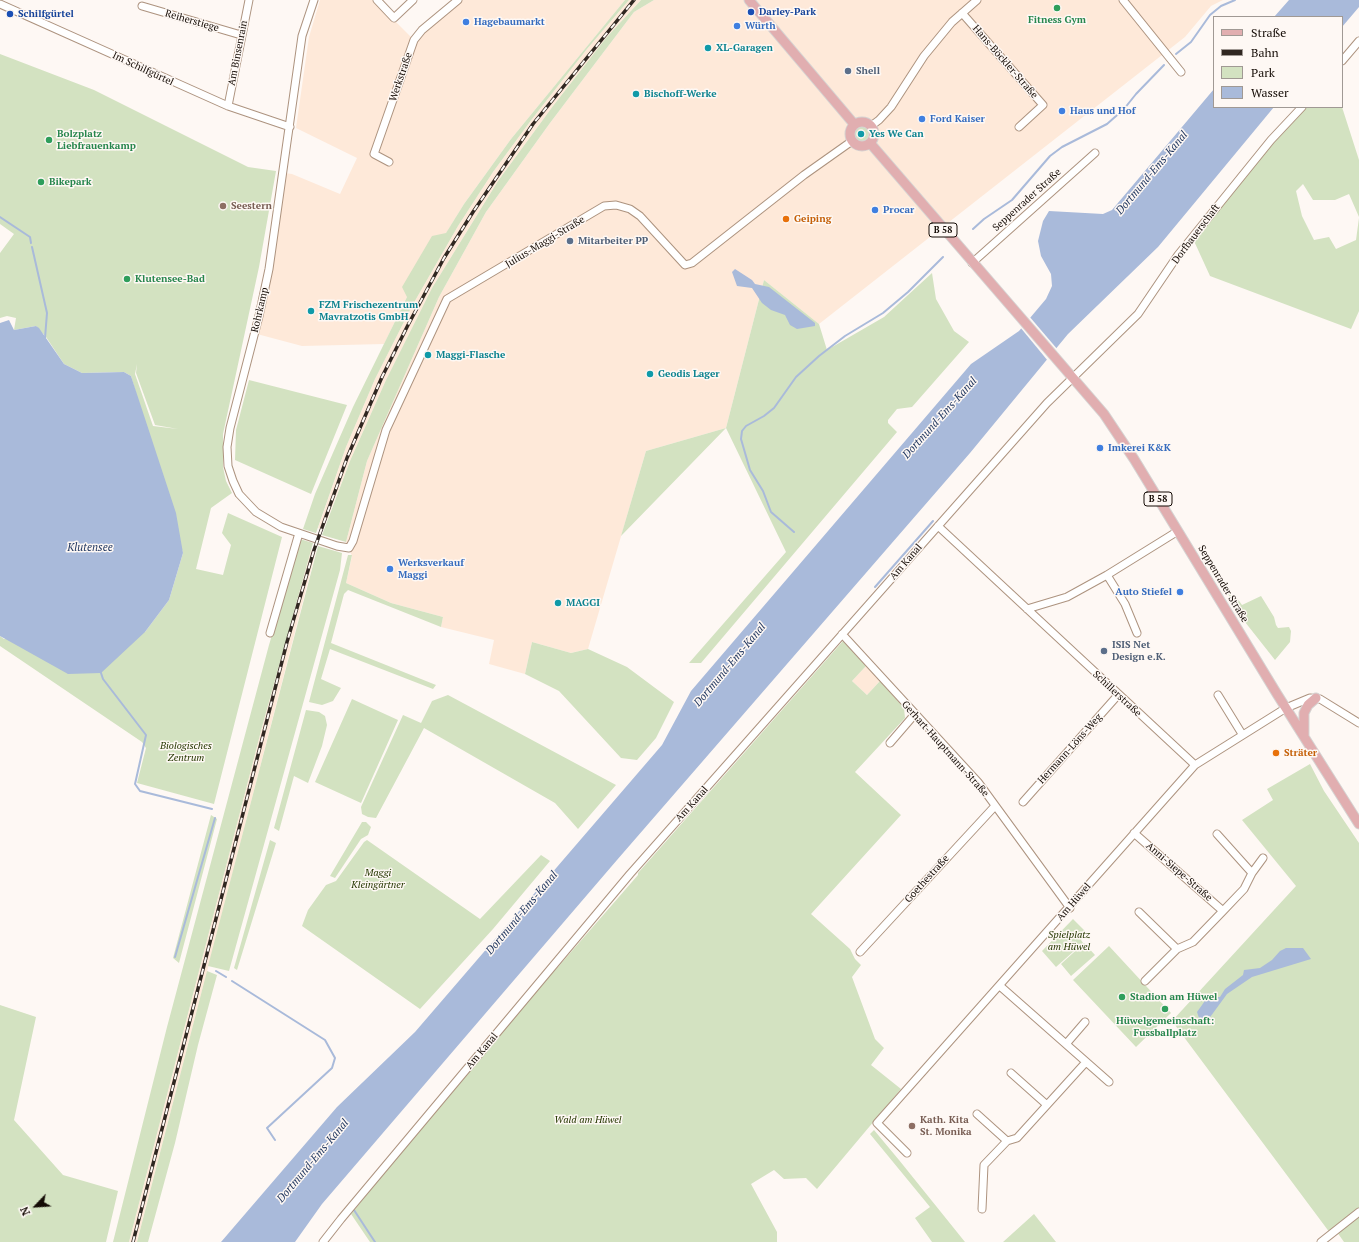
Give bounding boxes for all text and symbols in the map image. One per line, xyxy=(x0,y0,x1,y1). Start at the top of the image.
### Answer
marker: Fitness Gym xyxy=(1052,3,1062,13)
place label: Darley-Park xyxy=(759,6,816,18)
marker: Darley-Park xyxy=(746,7,756,17)
place label: Schilfgürtel xyxy=(18,8,74,20)
street label: Reiherstiege xyxy=(164,8,220,34)
marker: Schilfgürtel xyxy=(5,9,15,19)
place label: Fitness Gym xyxy=(1028,14,1086,26)
place label: Hagebaumarkt xyxy=(474,16,545,28)
legend xyxy=(1213,16,1343,108)
marker: Hagebaumarkt xyxy=(461,17,471,27)
street label: Am Binsenrain xyxy=(226,19,250,87)
place label: Würth xyxy=(745,20,776,32)
marker: Würth xyxy=(732,21,742,31)
street label: Hans-Böckler-Straße xyxy=(970,23,1040,101)
text: Straße xyxy=(1251,25,1286,40)
place label: XL-Garagen xyxy=(716,42,773,54)
marker: XL-Garagen xyxy=(703,43,713,53)
text: Bahn xyxy=(1251,45,1279,60)
street label: Im Schilfgürtel xyxy=(110,50,176,88)
street label: Werkstraße xyxy=(387,51,415,103)
place label: Shell xyxy=(856,65,880,77)
text: Park xyxy=(1251,65,1275,80)
marker: Shell xyxy=(843,66,853,76)
text: Wasser xyxy=(1251,85,1289,100)
place label: Bischoff-Werke xyxy=(644,88,717,100)
marker: Bischoff-Werke xyxy=(631,89,641,99)
place label: Haus und Hof xyxy=(1070,105,1135,117)
marker: Haus und Hof xyxy=(1057,106,1067,116)
place label: Ford Kaiser xyxy=(930,113,985,125)
marker: Ford Kaiser xyxy=(917,114,927,124)
place label: Bolzplatz Liebfrauenkamp xyxy=(57,128,136,152)
place label: Yes We Can xyxy=(869,128,924,140)
marker: Yes We Can xyxy=(856,129,866,139)
water label: Dortmund-Ems-Kanal xyxy=(1113,129,1191,217)
marker: Bolzplatz Liebfrauenkamp xyxy=(44,135,54,145)
street label: Seppenrader Straße xyxy=(990,166,1064,234)
place label: Bikepark xyxy=(49,176,92,188)
marker: Bikepark xyxy=(36,177,46,187)
place label: Seestern xyxy=(231,200,272,212)
marker: Seestern xyxy=(218,201,228,211)
street label: Dorfbauerschaft xyxy=(1170,202,1222,266)
place label: Procar xyxy=(883,204,914,216)
marker: Procar xyxy=(870,205,880,215)
place label: Geiping xyxy=(794,213,831,225)
street label: Julius-Maggi-Straße xyxy=(503,214,587,270)
marker: Geiping xyxy=(781,214,791,224)
road number: B 58 xyxy=(929,223,957,237)
place label: Mitarbeiter PP xyxy=(578,235,648,247)
marker: Mitarbeiter PP xyxy=(565,236,575,246)
place label: Klutensee-Bad xyxy=(135,273,205,285)
marker: Klutensee-Bad xyxy=(122,274,132,284)
street label: Rohrkamp xyxy=(249,286,271,334)
place label: FZM Frischezentrum Mavratzotis GmbH xyxy=(319,299,418,322)
marker: FZM Frischezentrum Mavratzotis GmbH xyxy=(306,306,316,316)
place label: Maggi-Flasche xyxy=(436,349,505,361)
marker: Maggi-Flasche xyxy=(423,350,433,360)
place label: Geodis Lager xyxy=(658,368,720,380)
marker: Geodis Lager xyxy=(645,369,655,379)
water label: Dortmund-Ems-Kanal xyxy=(900,375,980,461)
place label: Imkerei K&K xyxy=(1108,442,1171,454)
marker: Imkerei K&K xyxy=(1095,443,1105,453)
road number: B 58 xyxy=(1144,492,1172,506)
water label: Klutensee xyxy=(67,541,113,555)
street label: Am Kanal xyxy=(887,542,925,582)
street label: Seppenrader Straße xyxy=(1195,543,1251,625)
place label: Werksverkauf Maggi xyxy=(398,557,464,580)
marker: Werksverkauf Maggi xyxy=(385,564,395,574)
place label: Auto Stiefel xyxy=(1115,586,1172,598)
marker: Auto Stiefel xyxy=(1175,587,1185,597)
place label: MAGGI xyxy=(566,597,600,609)
marker: MAGGI xyxy=(553,598,563,608)
water label: Dortmund-Ems-Kanal xyxy=(691,621,769,709)
place label: ISIS Net Design e.K. xyxy=(1112,639,1166,662)
marker: ISIS Net Design e.K. xyxy=(1099,646,1109,656)
street label: Schillerstraße xyxy=(1090,668,1144,720)
street label: Gerhart-Hauptmann-Straße xyxy=(899,699,991,799)
street label: Hermann-Löns-Weg xyxy=(1035,712,1105,786)
park label: Biologisches Zentrum xyxy=(160,740,212,764)
place label: Sträter xyxy=(1284,747,1317,759)
marker: Sträter xyxy=(1271,748,1281,758)
street label: Am Kanal xyxy=(673,784,711,824)
street label: Anni-Siepe-Straße xyxy=(1143,840,1215,904)
street label: Goethestraße xyxy=(902,853,952,905)
park label: Maggi Kleingärtner xyxy=(351,867,405,890)
water label: Dortmund-Ems-Kanal xyxy=(483,869,561,957)
street label: Am Hüwel xyxy=(1054,881,1094,923)
park label: Spielplatz am Hüwel xyxy=(1048,929,1090,952)
place label: Stadion am Hüwel xyxy=(1130,991,1217,1003)
marker: Stadion am Hüwel xyxy=(1117,992,1127,1002)
marker: Hüwelgemeinschaft: Fussballplatz xyxy=(1160,1004,1170,1014)
place label: Hüwelgemeinschaft: Fussballplatz xyxy=(1116,1015,1214,1038)
street label: Am Kanal xyxy=(463,1031,501,1071)
park label: Wald am Hüwel xyxy=(554,1114,622,1126)
place label: Kath. Kita St. Monika xyxy=(920,1114,972,1138)
water label: Dortmund-Ems-Kanal xyxy=(274,1117,352,1205)
marker: Kath. Kita St. Monika xyxy=(907,1121,917,1131)
north arrow xyxy=(16,1186,56,1226)
text: N xyxy=(17,1204,33,1218)

